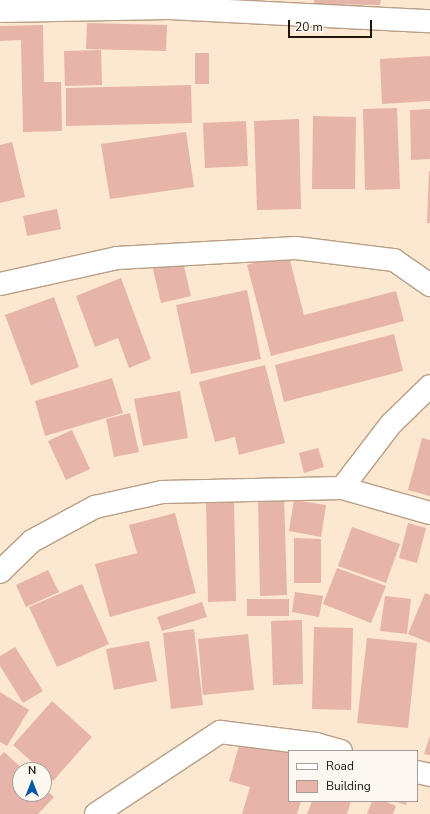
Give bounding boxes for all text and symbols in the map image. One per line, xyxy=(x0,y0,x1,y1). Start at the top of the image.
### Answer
scale bar xyxy=(290,12,374,38)
text: 20 m xyxy=(295,19,323,35)
legend xyxy=(288,750,418,802)
text: Road xyxy=(326,758,354,774)
north arrow xyxy=(12,762,52,802)
text: N xyxy=(28,763,36,778)
text: Building xyxy=(326,778,371,794)

